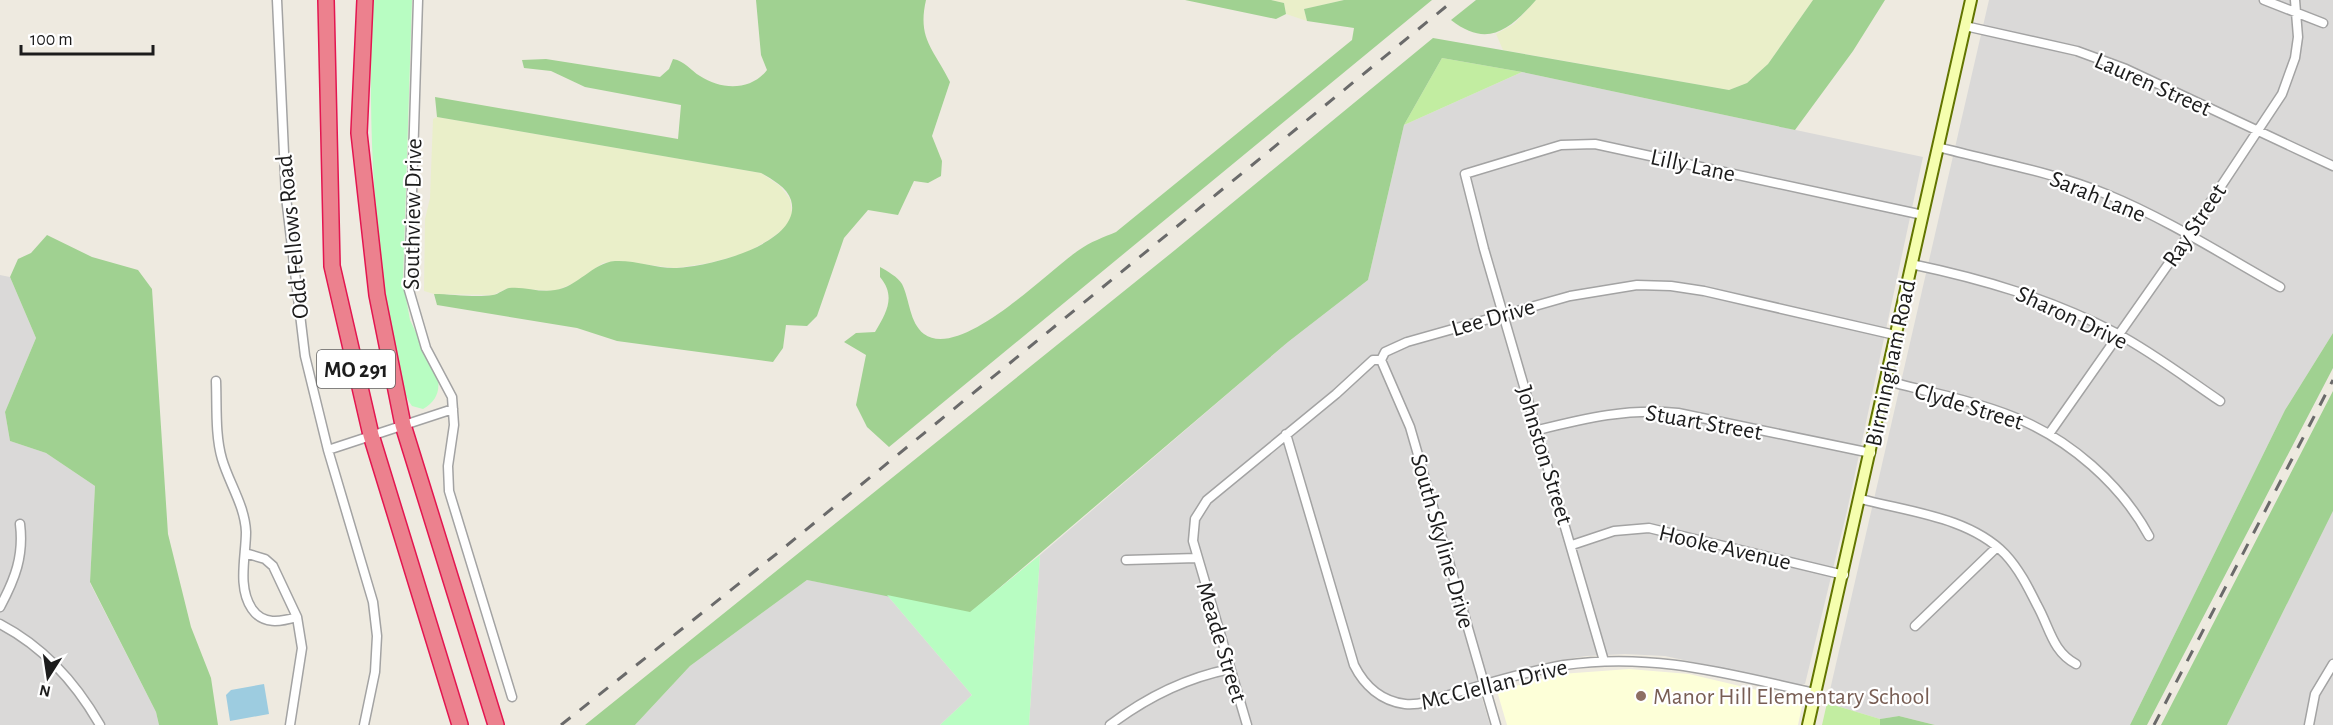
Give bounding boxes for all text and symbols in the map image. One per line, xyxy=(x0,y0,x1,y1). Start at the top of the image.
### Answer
scale bar xyxy=(21,18,153,56)
text: 100 m xyxy=(30,31,73,49)
street label: Lauren Street xyxy=(2091,49,2215,121)
street label: Southview Drive xyxy=(400,138,426,290)
street label: Lilly Lane xyxy=(1648,145,1737,187)
street label: Odd Fellows Road xyxy=(272,154,314,320)
street label: Sarah Lane xyxy=(2046,167,2149,227)
street label: Ray Street xyxy=(2159,179,2231,271)
street label: Birmingham Road xyxy=(1862,278,1920,449)
street label: Sharon Drive xyxy=(2012,282,2131,354)
street label: Lee Drive xyxy=(1449,295,1538,341)
road number: MO 291 xyxy=(317,350,395,388)
street label: Clyde Street xyxy=(1912,379,2026,435)
street label: Johnston Street xyxy=(1512,383,1577,528)
street label: Stuart Street xyxy=(1644,401,1764,445)
street label: South Skyline Drive xyxy=(1406,451,1478,631)
street label: Hooke Avenue xyxy=(1656,521,1793,575)
street label: Meade Street xyxy=(1191,579,1251,706)
north arrow xyxy=(18,647,78,707)
street label: Mc Clellan Drive xyxy=(1419,655,1570,715)
text: N xyxy=(38,682,52,700)
place label: Manor Hill Elementary School xyxy=(1653,685,1930,709)
marker: Manor Hill Elementary School xyxy=(1634,689,1648,703)

